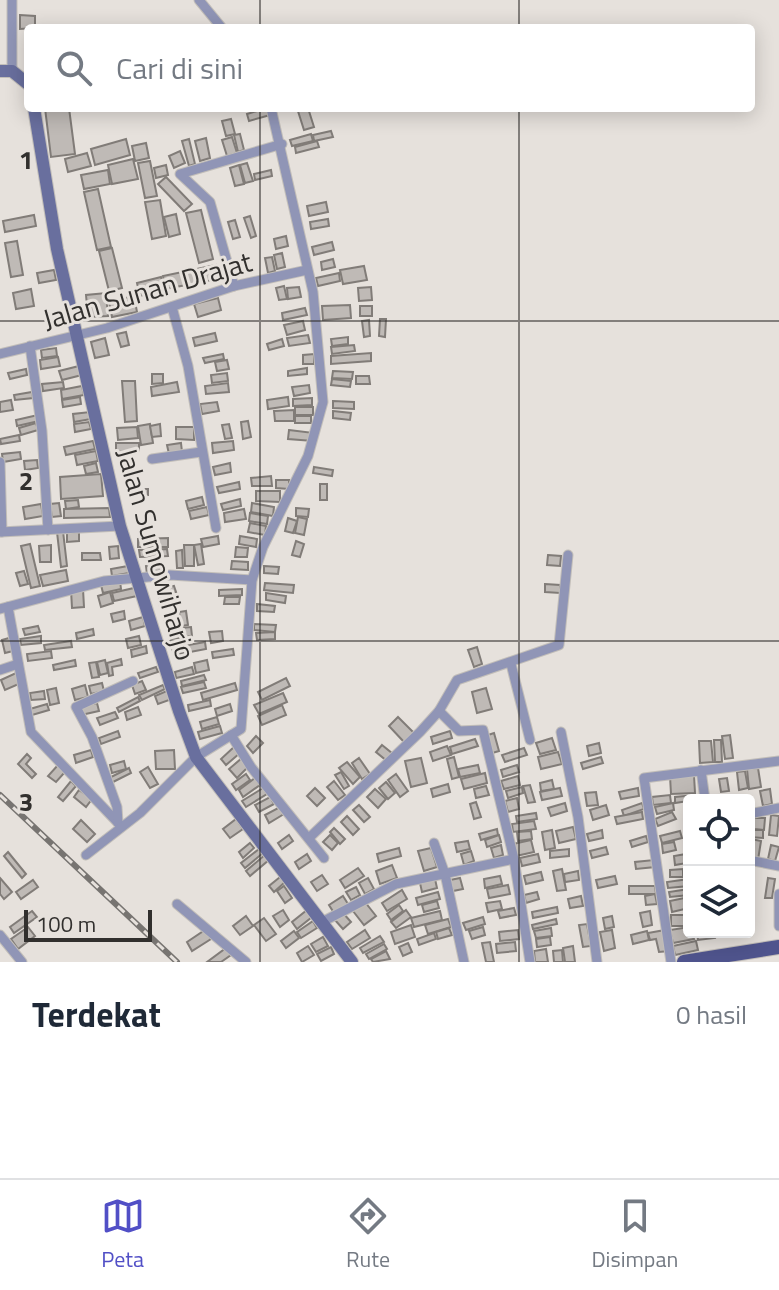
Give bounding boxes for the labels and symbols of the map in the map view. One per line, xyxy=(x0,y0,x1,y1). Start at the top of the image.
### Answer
text: 1 xyxy=(19,140,33,179)
street label: Jalan Sunan Drajat xyxy=(37,240,257,340)
street label: Jalan Sumowiharjo xyxy=(106,443,208,665)
text: 2 xyxy=(19,461,33,500)
text: 3 xyxy=(19,782,33,821)
scale bar xyxy=(24,906,152,942)

